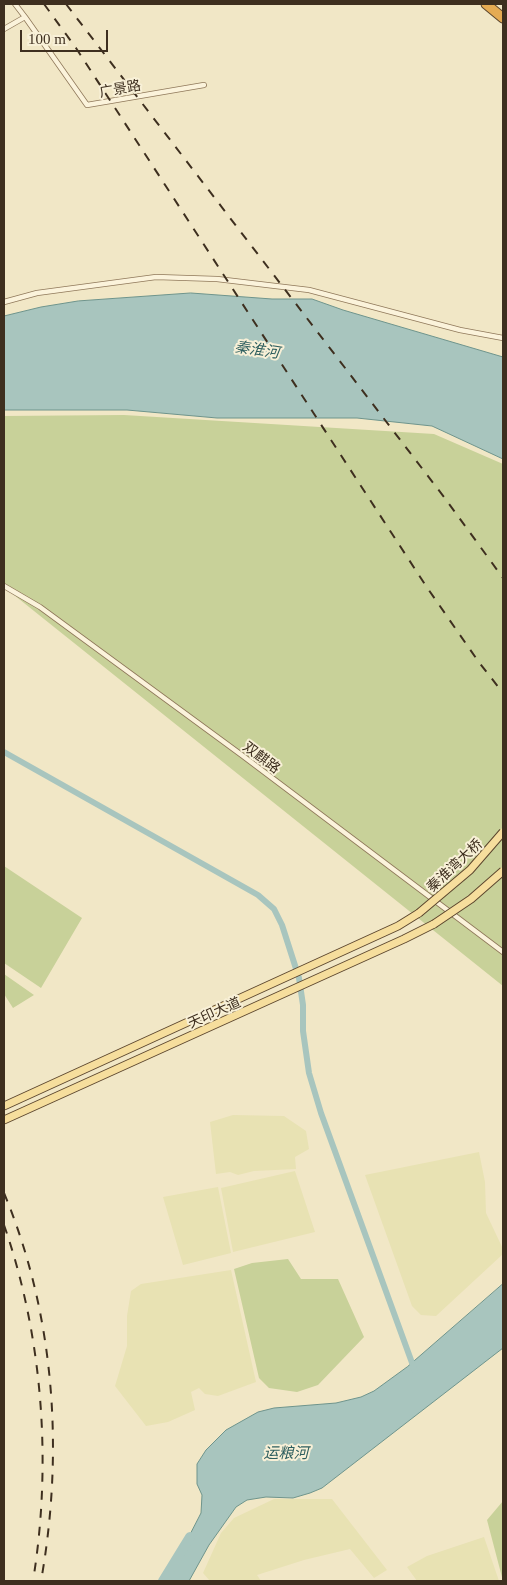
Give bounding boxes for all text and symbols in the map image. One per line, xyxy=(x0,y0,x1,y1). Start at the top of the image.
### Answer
scale bar xyxy=(22,20,110,52)
text: 100 m xyxy=(28,31,66,47)
street label: 广景路 xyxy=(98,76,142,100)
water label: 秦淮河 xyxy=(233,337,281,361)
street label: 双麒路 xyxy=(240,738,284,776)
street label: 秦淮湾大桥 xyxy=(423,835,485,895)
street label: 天印大道 xyxy=(185,993,243,1031)
water label: 运粮河 xyxy=(264,1443,308,1461)

